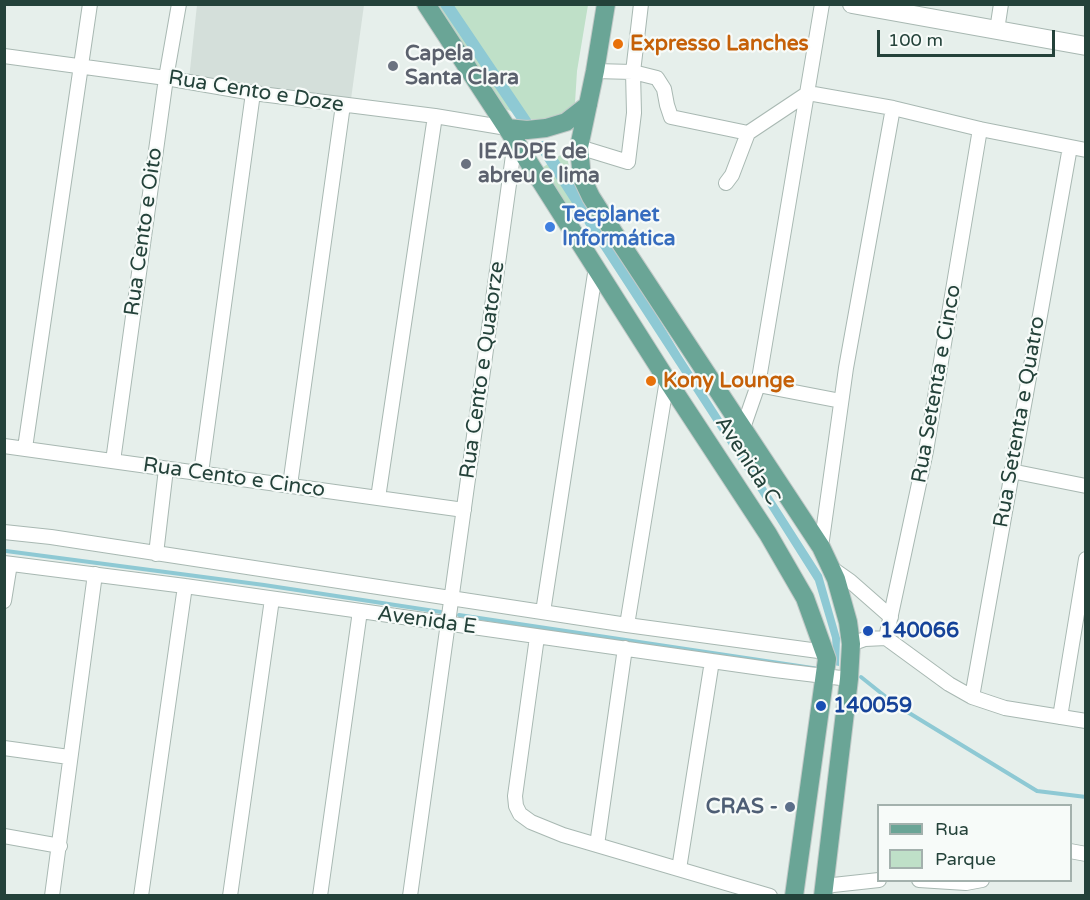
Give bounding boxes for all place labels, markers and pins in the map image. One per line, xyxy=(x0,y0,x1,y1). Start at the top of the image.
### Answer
place label: Expresso Lanches xyxy=(630,31,809,57)
marker: Expresso Lanches xyxy=(611,37,625,51)
place label: Capela Santa Clara xyxy=(405,41,519,91)
marker: Capela Santa Clara xyxy=(386,59,400,73)
place label: IEADPE de abreu e lima xyxy=(478,139,600,189)
marker: IEADPE de abreu e lima xyxy=(459,157,473,171)
place label: Tecplanet Informática xyxy=(562,202,676,252)
marker: Tecplanet Informática xyxy=(543,220,557,234)
place label: Kony Lounge xyxy=(663,368,795,394)
marker: Kony Lounge xyxy=(644,374,658,388)
place label: 140066 xyxy=(880,618,959,644)
marker: 140066 xyxy=(861,624,875,638)
place label: 140059 xyxy=(833,693,912,719)
marker: 140059 xyxy=(814,699,828,713)
place label: CRAS - xyxy=(706,794,778,820)
marker: CRAS - xyxy=(783,800,797,814)

